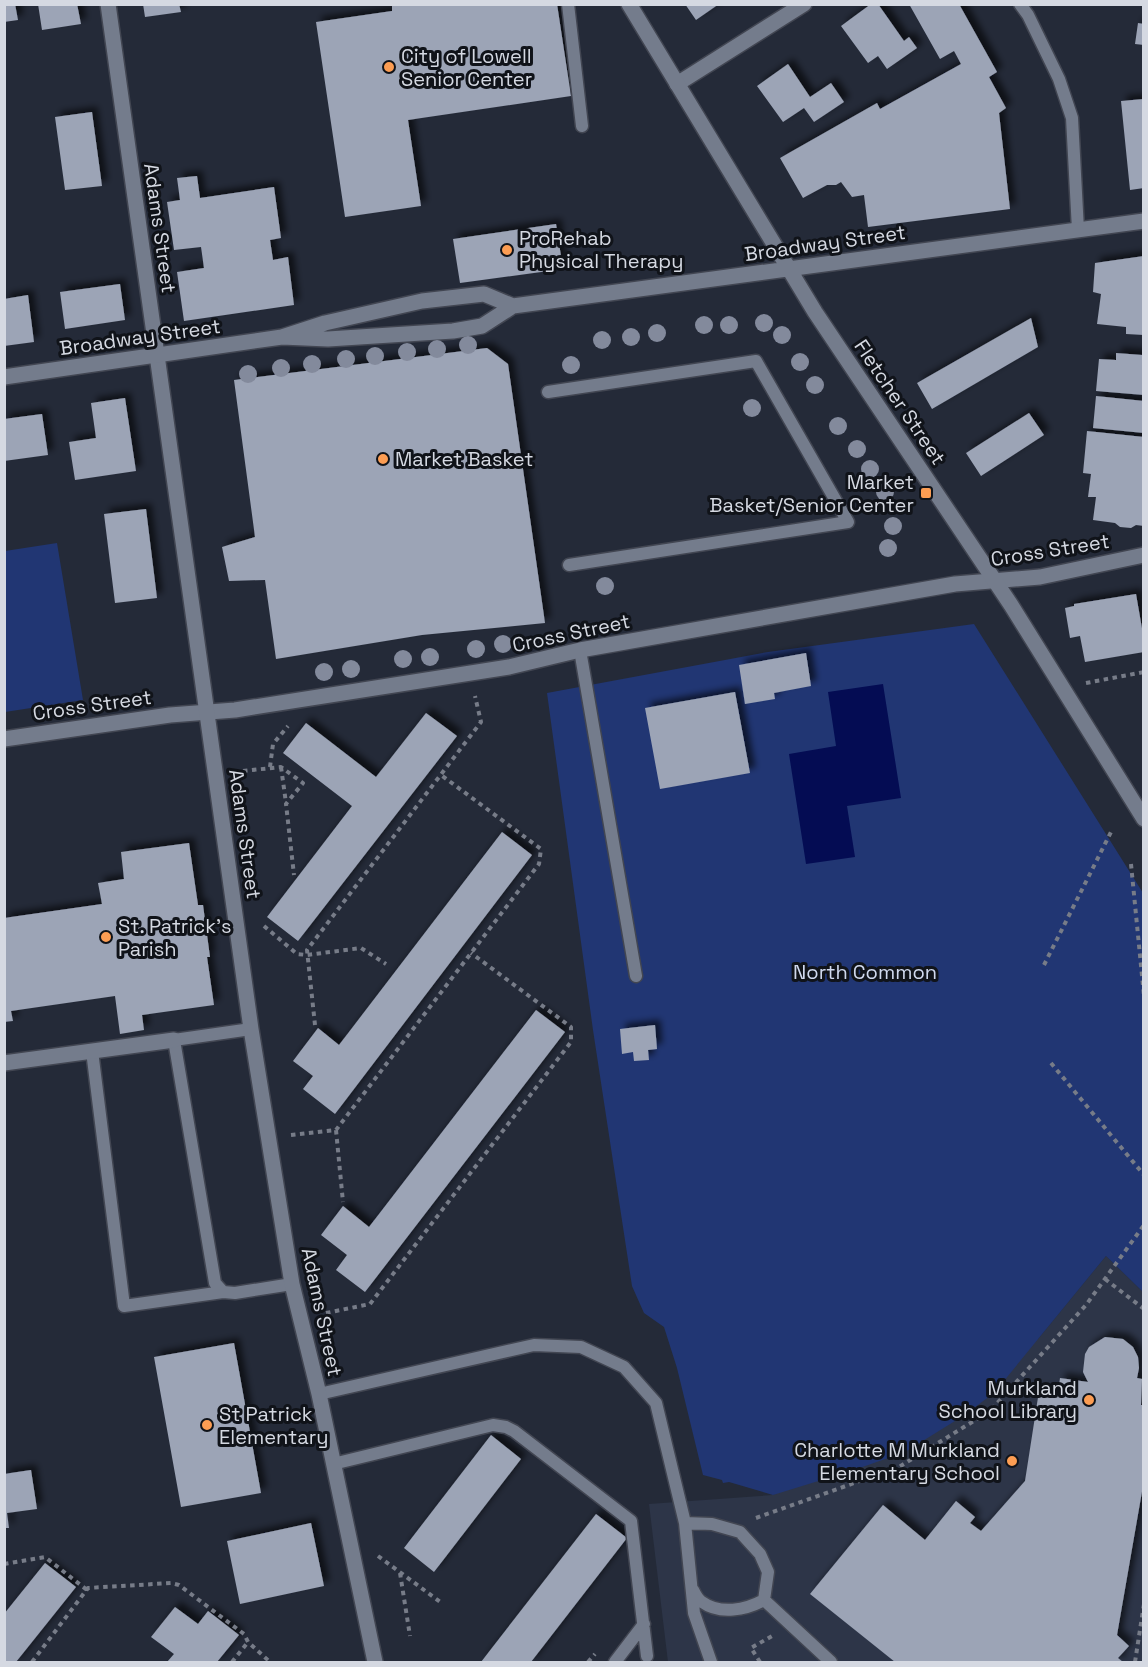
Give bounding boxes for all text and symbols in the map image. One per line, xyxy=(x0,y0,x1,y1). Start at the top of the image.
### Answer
place label: City of Lowell Senior Center xyxy=(401,43,532,92)
marker: City of Lowell Senior Center xyxy=(382,60,396,74)
street label: Adams Street xyxy=(138,161,182,295)
street label: Broadway Street xyxy=(743,219,907,267)
place label: ProRehab Physical Therapy xyxy=(519,225,683,274)
marker: ProRehab Physical Therapy xyxy=(500,243,514,257)
street label: Broadway Street xyxy=(58,313,222,361)
street label: Fletcher Street xyxy=(848,334,952,470)
place label: Market Basket xyxy=(395,446,533,472)
marker: Market Basket xyxy=(376,452,390,466)
place label: Market Basket/Senior Center xyxy=(709,469,914,518)
marker: Market Basket/Senior Center xyxy=(919,486,933,500)
street label: Cross Street xyxy=(989,528,1111,572)
street label: Cross Street xyxy=(510,608,632,658)
street label: Cross Street xyxy=(31,684,153,726)
street label: Adams Street xyxy=(223,767,267,901)
place label: St. Patrick's Parish xyxy=(118,913,232,962)
marker: St. Patrick's Parish xyxy=(99,930,113,944)
park label: North Common xyxy=(793,959,937,985)
street label: Adams Street xyxy=(296,1245,348,1379)
place label: Murkland School Library xyxy=(939,1375,1077,1424)
marker: Murkland School Library xyxy=(1082,1393,1096,1407)
place label: St Patrick Elementary xyxy=(219,1401,328,1450)
marker: St Patrick Elementary xyxy=(200,1418,214,1432)
place label: Charlotte M Murkland Elementary School xyxy=(794,1437,1000,1486)
marker: Charlotte M Murkland Elementary School xyxy=(1005,1454,1019,1468)

